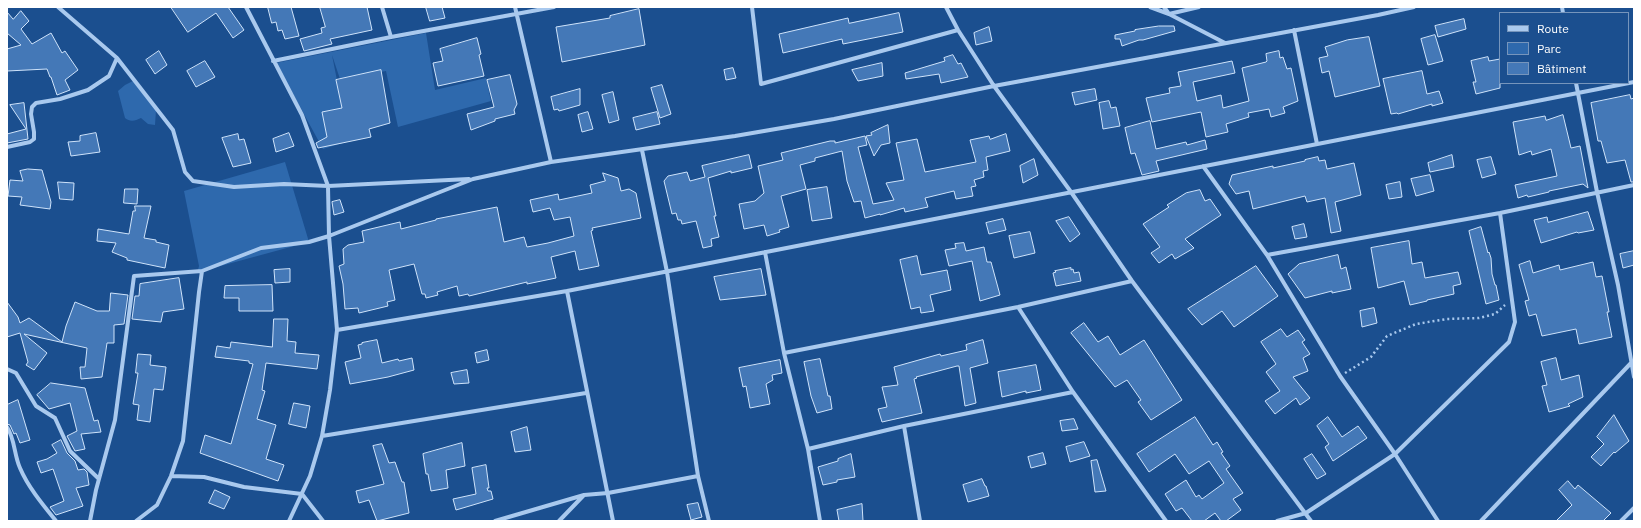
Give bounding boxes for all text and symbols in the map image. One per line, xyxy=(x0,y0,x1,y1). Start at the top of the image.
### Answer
legend xyxy=(1499,12,1629,84)
text: Route xyxy=(1537,21,1569,36)
text: Parc xyxy=(1537,41,1561,56)
text: Bâtiment xyxy=(1537,61,1587,76)

